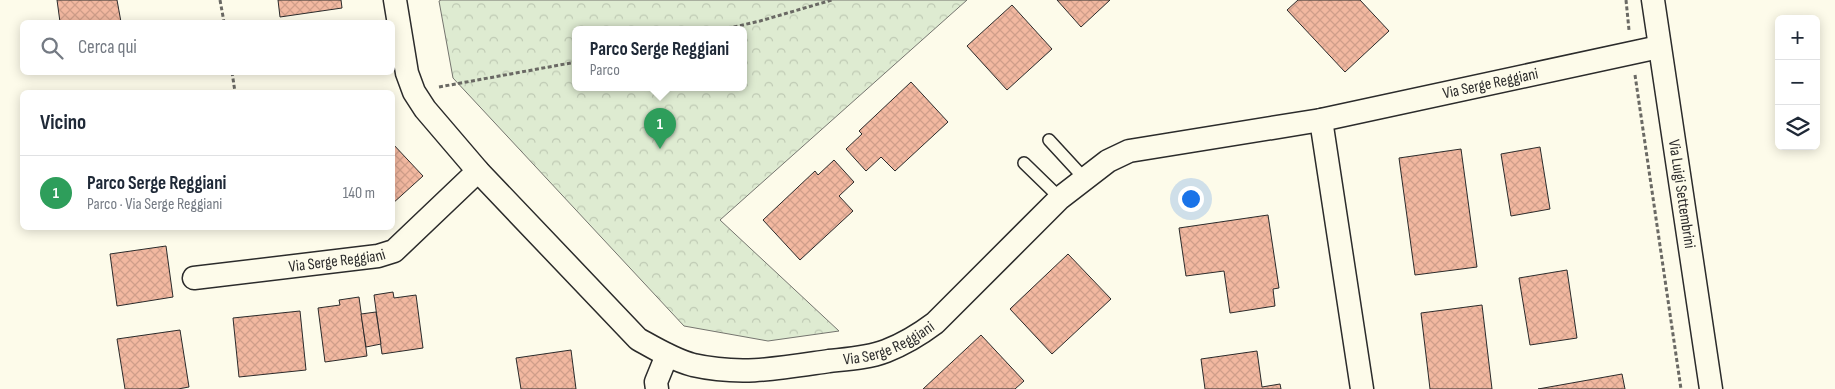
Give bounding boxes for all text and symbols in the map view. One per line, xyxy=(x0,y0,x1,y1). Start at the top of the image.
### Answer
map controls xyxy=(1775,15,1820,150)
button: + xyxy=(1775,15,1820,60)
search box xyxy=(20,20,395,75)
popup xyxy=(572,26,747,91)
icon: search xyxy=(38,34,66,62)
text: Cerca qui xyxy=(78,36,137,59)
text: Parco Serge Reggiani xyxy=(590,38,729,61)
button: − xyxy=(1775,60,1820,105)
text: Parco xyxy=(590,61,620,80)
street label: Via Serge Reggiani xyxy=(1441,64,1540,103)
button: layers xyxy=(1775,105,1820,150)
pin: 1 xyxy=(644,108,676,149)
text: Vicino xyxy=(40,110,86,135)
street label: Via Luigi Settembrini xyxy=(1664,138,1699,250)
text: Parco Serge Reggiani xyxy=(87,172,226,195)
text: 1 xyxy=(53,184,59,203)
text: 140 m xyxy=(343,184,375,203)
your location xyxy=(1178,186,1204,212)
text: Parco · Via Serge Reggiani xyxy=(87,195,222,214)
street label: Via Serge Reggiani xyxy=(288,245,388,276)
street label: Via Serge Reggiani xyxy=(842,317,938,369)

